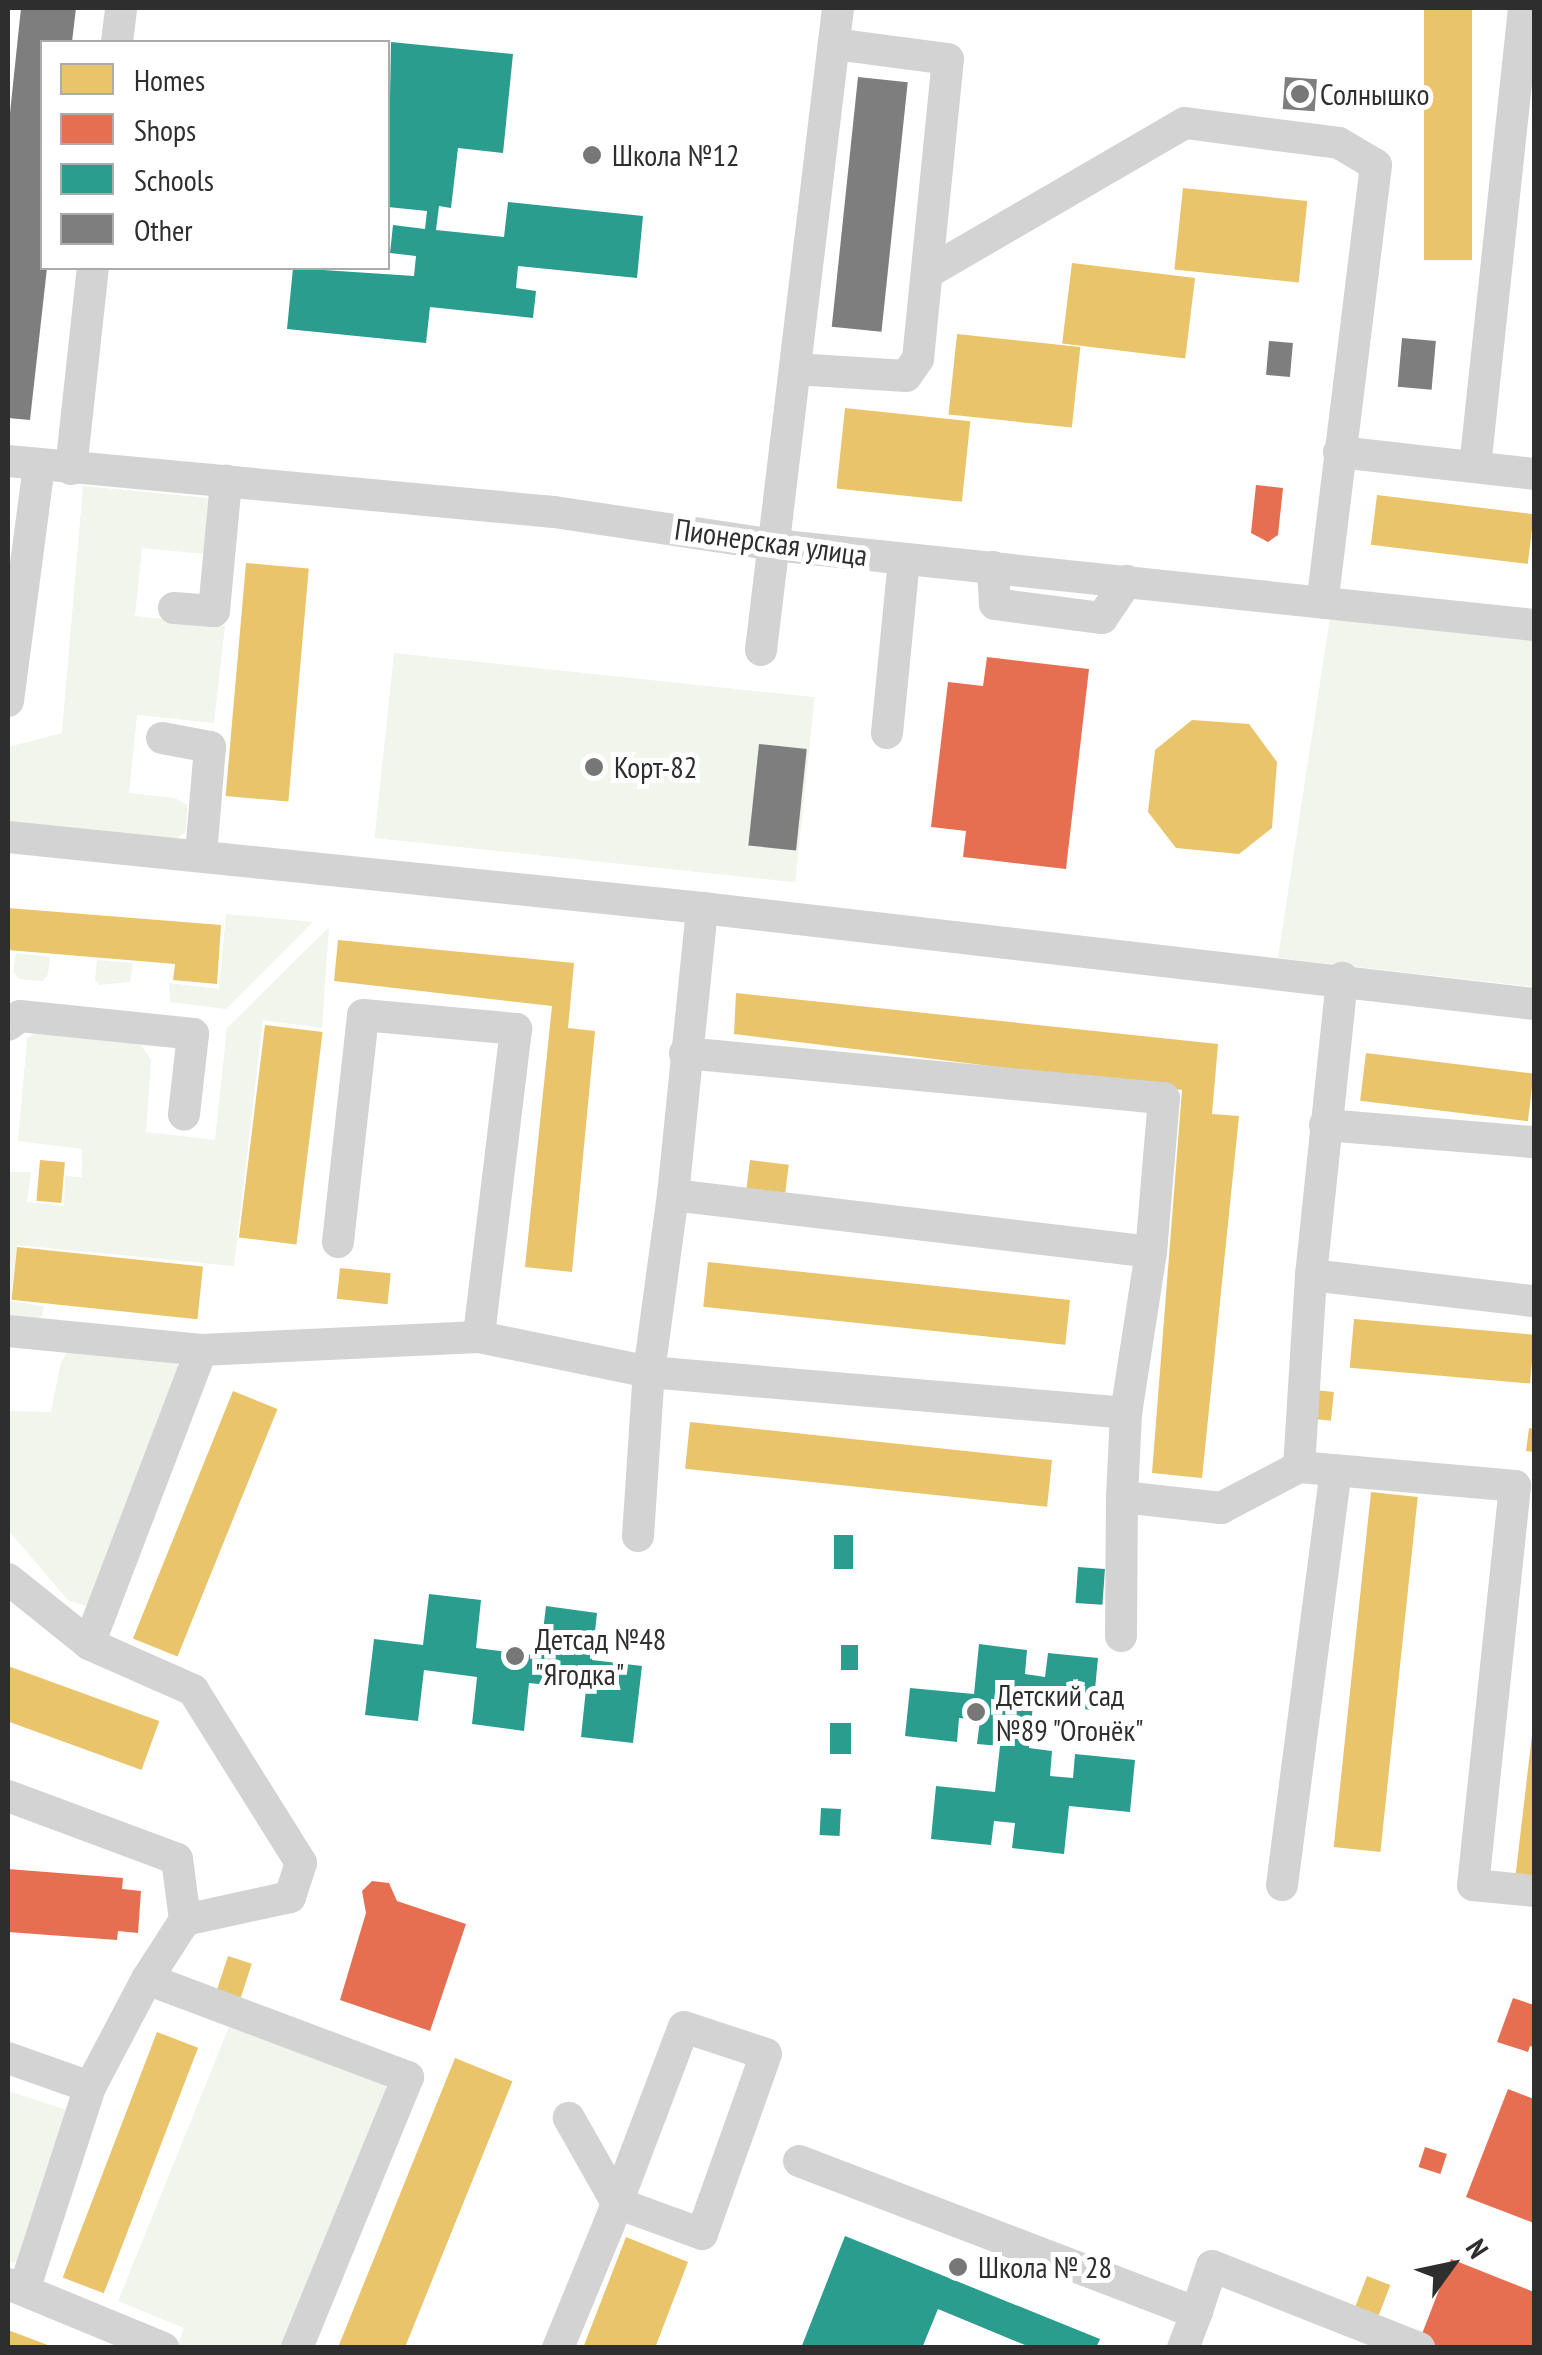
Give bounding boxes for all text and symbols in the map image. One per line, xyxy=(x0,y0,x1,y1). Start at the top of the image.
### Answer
legend xyxy=(40,40,390,270)
text: Homes xyxy=(134,60,205,99)
place label: Солнышко xyxy=(1320,76,1429,112)
marker: Солнышко xyxy=(1289,83,1311,105)
text: Shops xyxy=(134,110,196,149)
place label: Школа №12 xyxy=(612,137,740,173)
marker: Школа №12 xyxy=(581,144,603,166)
text: Schools xyxy=(134,160,214,199)
text: Other xyxy=(134,210,193,249)
street label: Пионерская улица xyxy=(672,511,870,573)
place label: Корт-82 xyxy=(614,749,697,785)
marker: Корт-82 xyxy=(583,756,605,778)
place label: Детсад №48 "Ягодка" xyxy=(535,1621,666,1692)
marker: Детсад №48 "Ягодка" xyxy=(504,1645,526,1667)
place label: Детский сад №89 "Огонёк" xyxy=(996,1677,1145,1748)
marker: Детский сад №89 "Огонёк" xyxy=(965,1701,987,1723)
north arrow xyxy=(1402,2215,1502,2315)
text: N xyxy=(1458,2232,1497,2265)
place label: Школа № 28 xyxy=(978,2249,1112,2285)
marker: Школа № 28 xyxy=(947,2256,969,2278)

